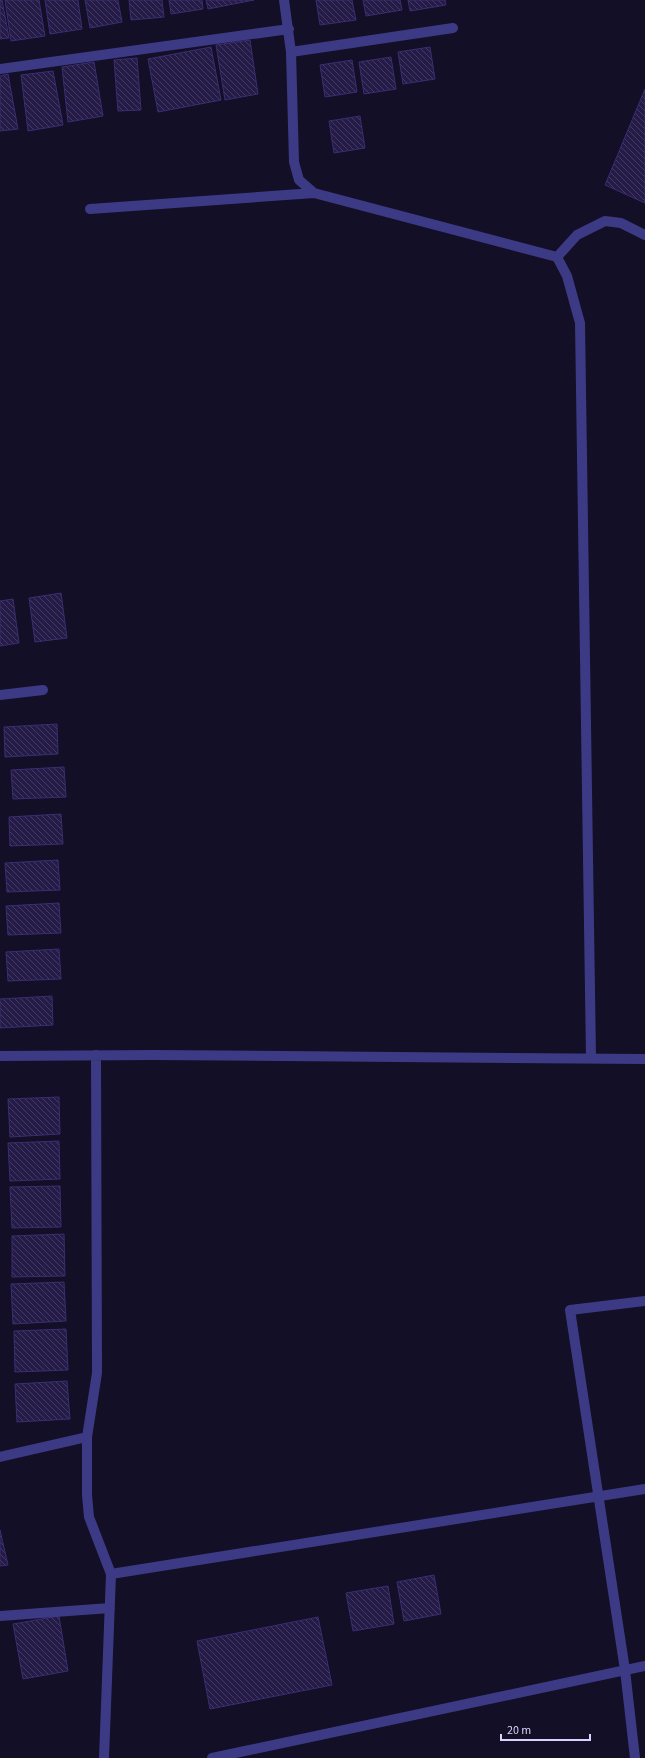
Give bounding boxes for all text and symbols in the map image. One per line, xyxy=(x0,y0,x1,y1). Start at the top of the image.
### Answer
scale bar xyxy=(501,1716,590,1742)
text: 20 m xyxy=(507,1722,531,1739)

